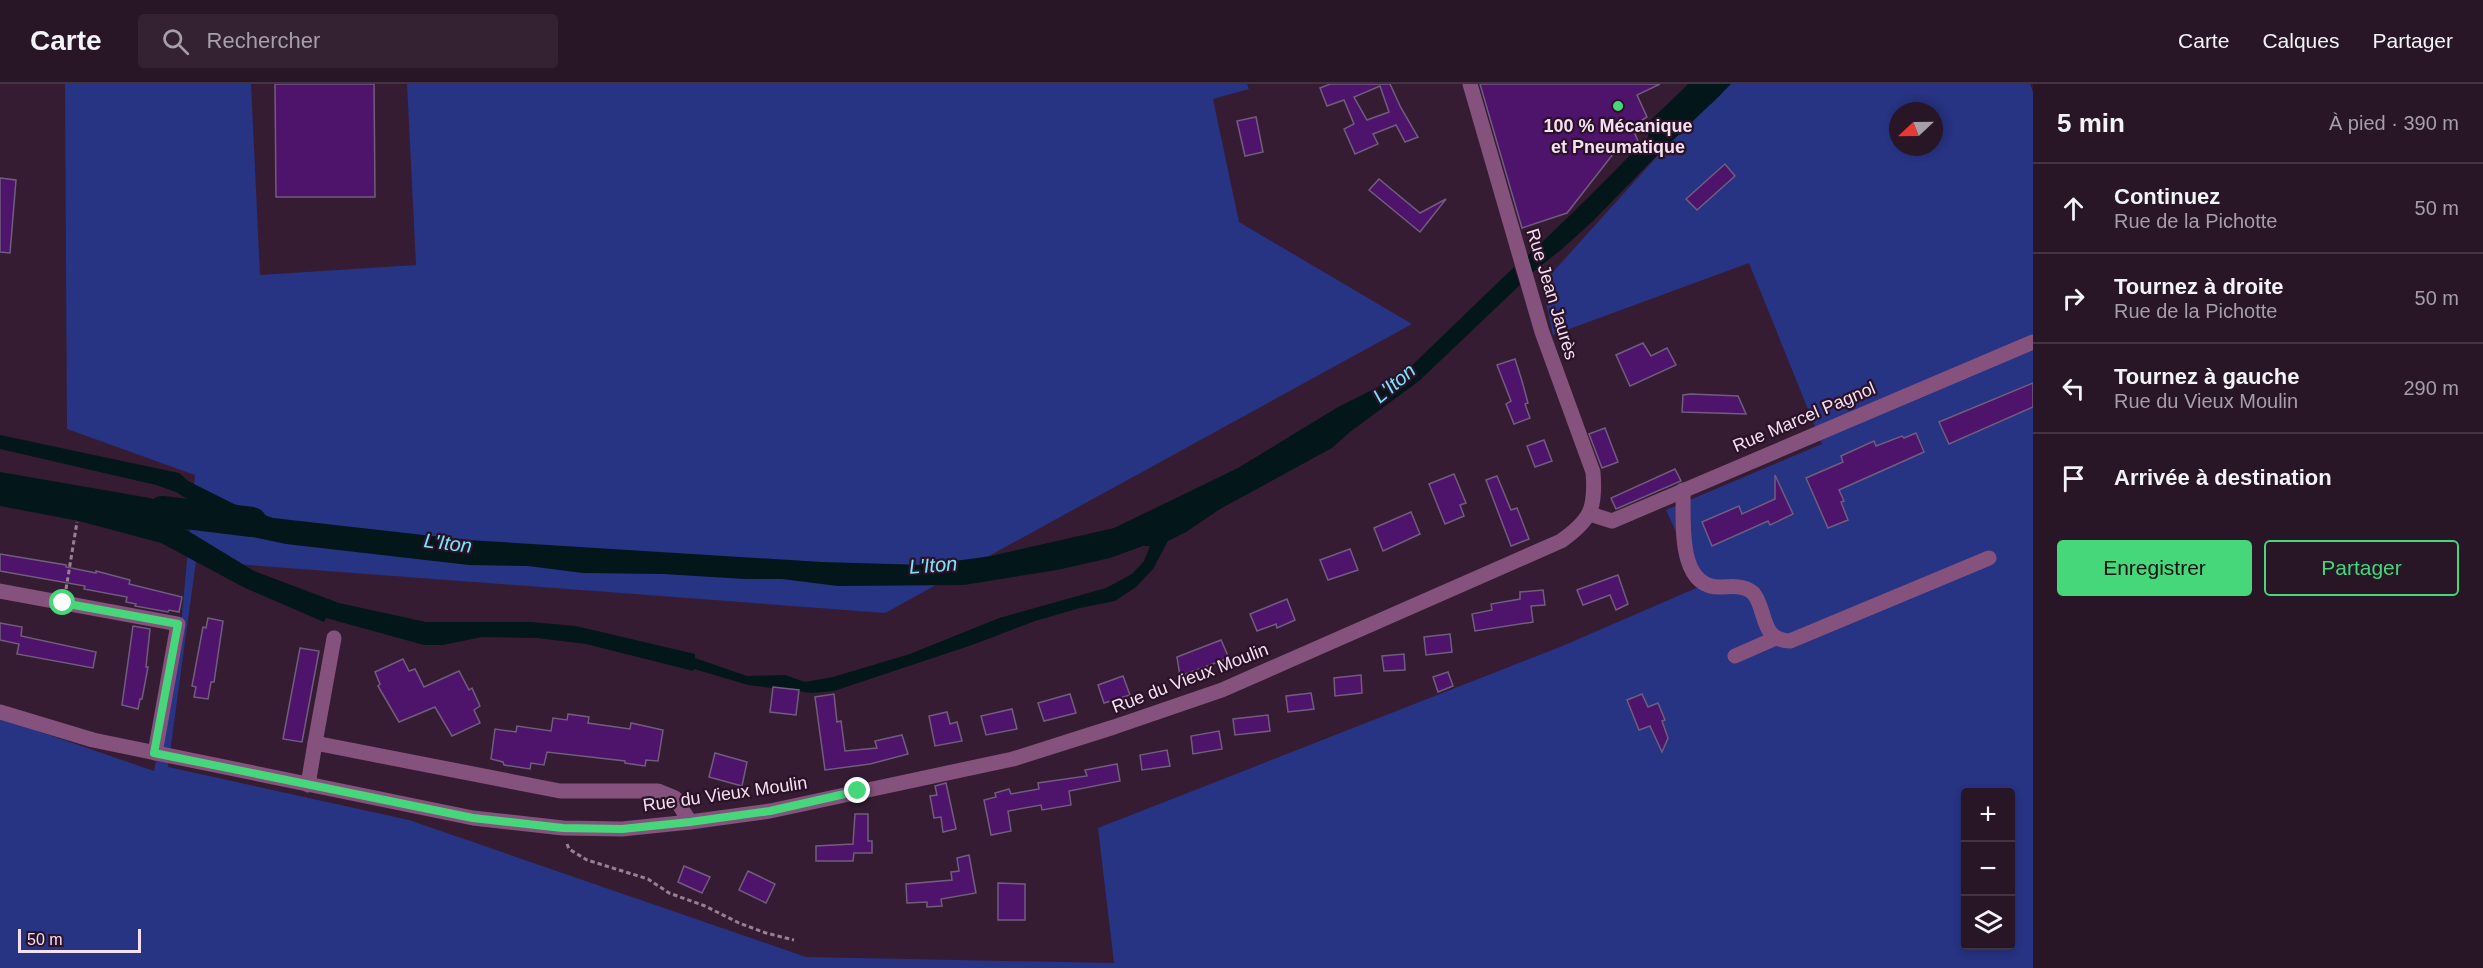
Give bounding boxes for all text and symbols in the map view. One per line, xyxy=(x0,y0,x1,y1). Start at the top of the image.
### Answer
search box xyxy=(138,14,558,68)
text: Carte xyxy=(30,25,102,56)
icon: search xyxy=(159,25,192,58)
text: Rechercher xyxy=(207,28,320,53)
text: Carte xyxy=(2178,29,2229,52)
text: Calques xyxy=(2262,29,2339,52)
text: Partager xyxy=(2372,29,2453,52)
marker: 100 % Mécanique et Pneumatique xyxy=(1611,99,1625,113)
north arrow xyxy=(1889,102,1943,156)
text: 5 min xyxy=(2057,108,2125,138)
text: À pied · 390 m xyxy=(2329,112,2459,134)
place label: 100 % Mécanique et Pneumatique xyxy=(1543,116,1693,157)
text: Continuez xyxy=(2114,184,2220,209)
icon: ahead xyxy=(2057,192,2090,225)
text: 50 m xyxy=(2415,197,2459,219)
text: Rue de la Pichotte xyxy=(2114,210,2277,232)
street label: Rue Jean Jaurès xyxy=(1523,226,1581,362)
text: Tournez à droite xyxy=(2114,274,2284,299)
icon: right xyxy=(2057,282,2090,315)
text: 50 m xyxy=(2415,287,2459,309)
text: Rue de la Pichotte xyxy=(2114,300,2277,322)
water label: L'Iton xyxy=(1368,359,1420,407)
text: Tournez à gauche xyxy=(2114,364,2299,389)
icon: left xyxy=(2057,372,2090,405)
text: 290 m xyxy=(2403,377,2459,399)
street label: Rue Marcel Pagnol xyxy=(1730,378,1878,456)
text: Rue du Vieux Moulin xyxy=(2114,390,2298,412)
icon: arrive xyxy=(2057,462,2090,495)
text: Arrivée à destination xyxy=(2114,465,2332,490)
water label: L'Iton xyxy=(423,529,473,557)
button: Enregistrer xyxy=(2057,540,2252,596)
button: Partager xyxy=(2264,540,2459,596)
water label: L'Iton xyxy=(908,552,958,578)
route start xyxy=(49,589,75,615)
street label: Rue du Vieux Moulin xyxy=(1109,639,1271,717)
street label: Rue du Vieux Moulin xyxy=(642,773,808,815)
route end xyxy=(844,777,870,803)
map controls xyxy=(1961,788,2015,950)
button: + xyxy=(1961,788,2015,842)
button: − xyxy=(1961,842,2015,896)
button: layers xyxy=(1961,896,2015,950)
scale bar xyxy=(18,926,141,954)
text: 50 m xyxy=(27,931,63,948)

